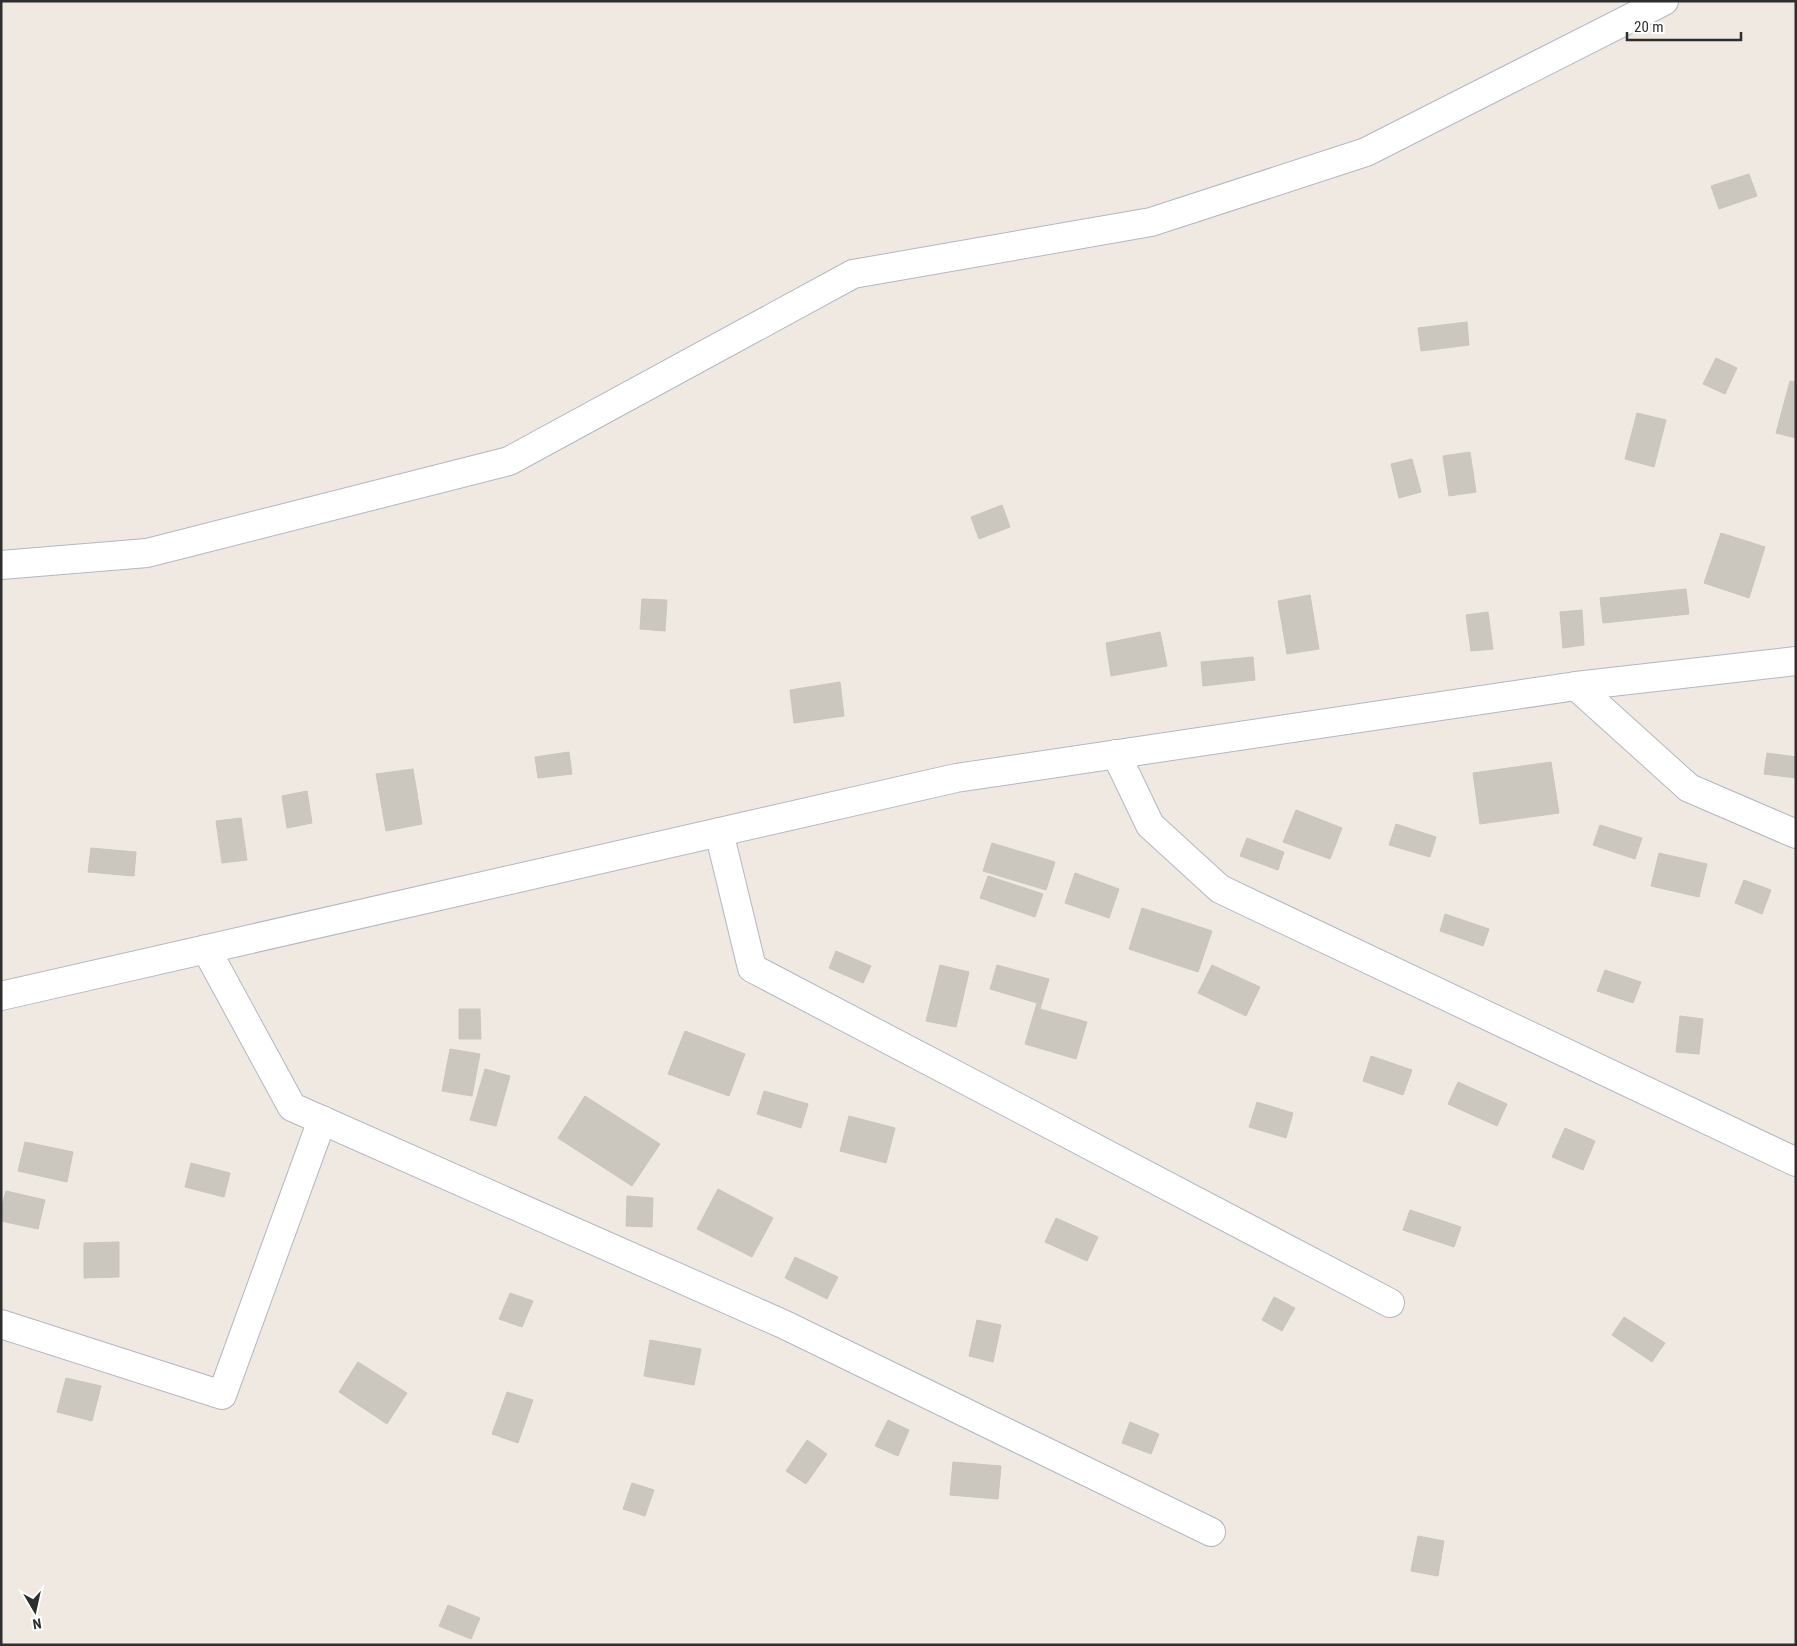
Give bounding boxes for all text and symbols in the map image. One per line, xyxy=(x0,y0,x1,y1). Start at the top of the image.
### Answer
scale bar xyxy=(1627,10,1741,42)
text: 20 m xyxy=(1634,18,1664,36)
north arrow xyxy=(10,1586,60,1636)
text: N xyxy=(32,1615,43,1632)

